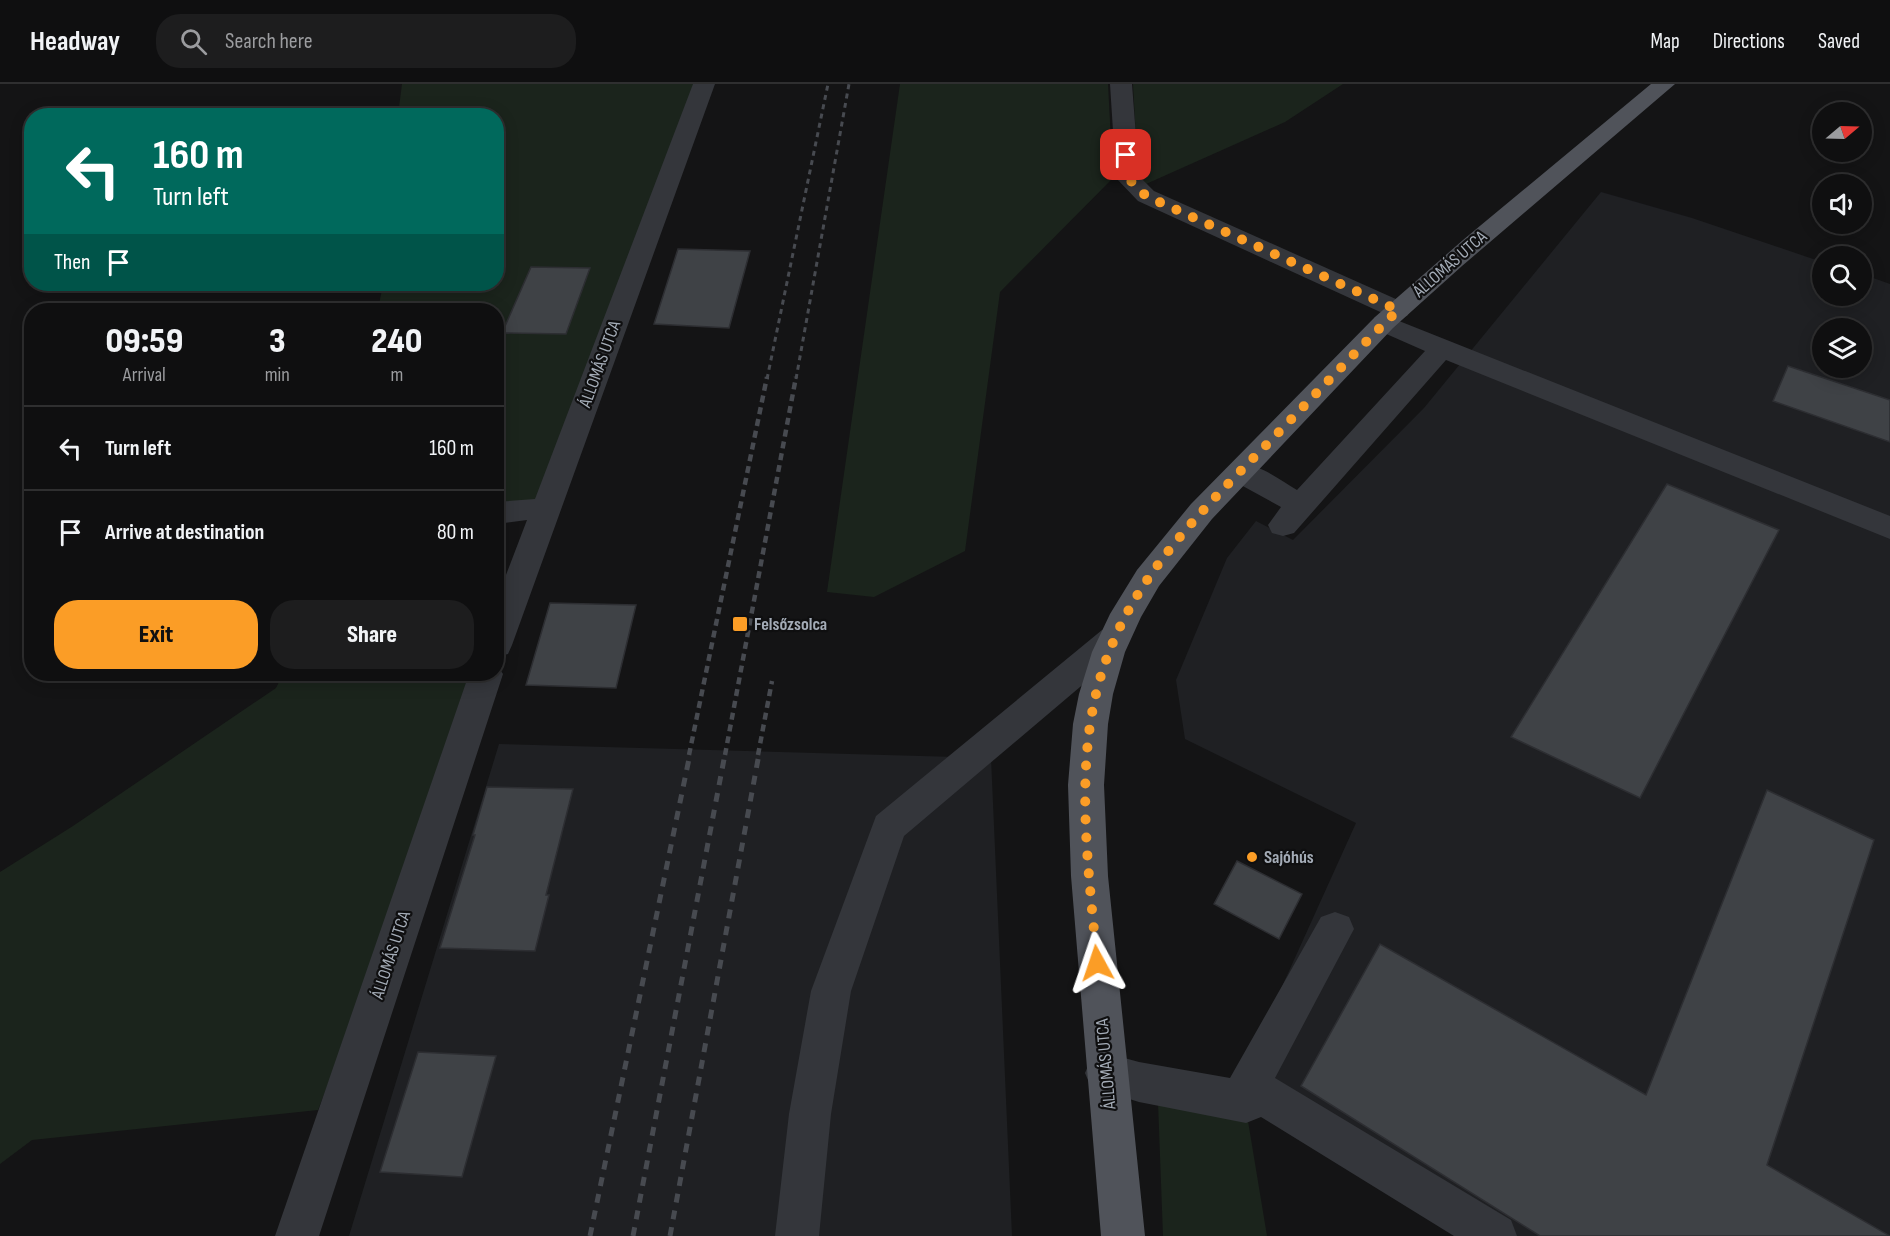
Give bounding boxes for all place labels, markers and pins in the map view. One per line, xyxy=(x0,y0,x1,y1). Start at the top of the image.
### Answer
pin xyxy=(1100,129,1151,180)
place label: Felsőzsolca xyxy=(754,614,827,635)
marker: Felsőzsolca xyxy=(731,615,749,633)
place label: Sajóhús xyxy=(1264,847,1314,868)
marker: Sajóhús xyxy=(1245,850,1259,864)

